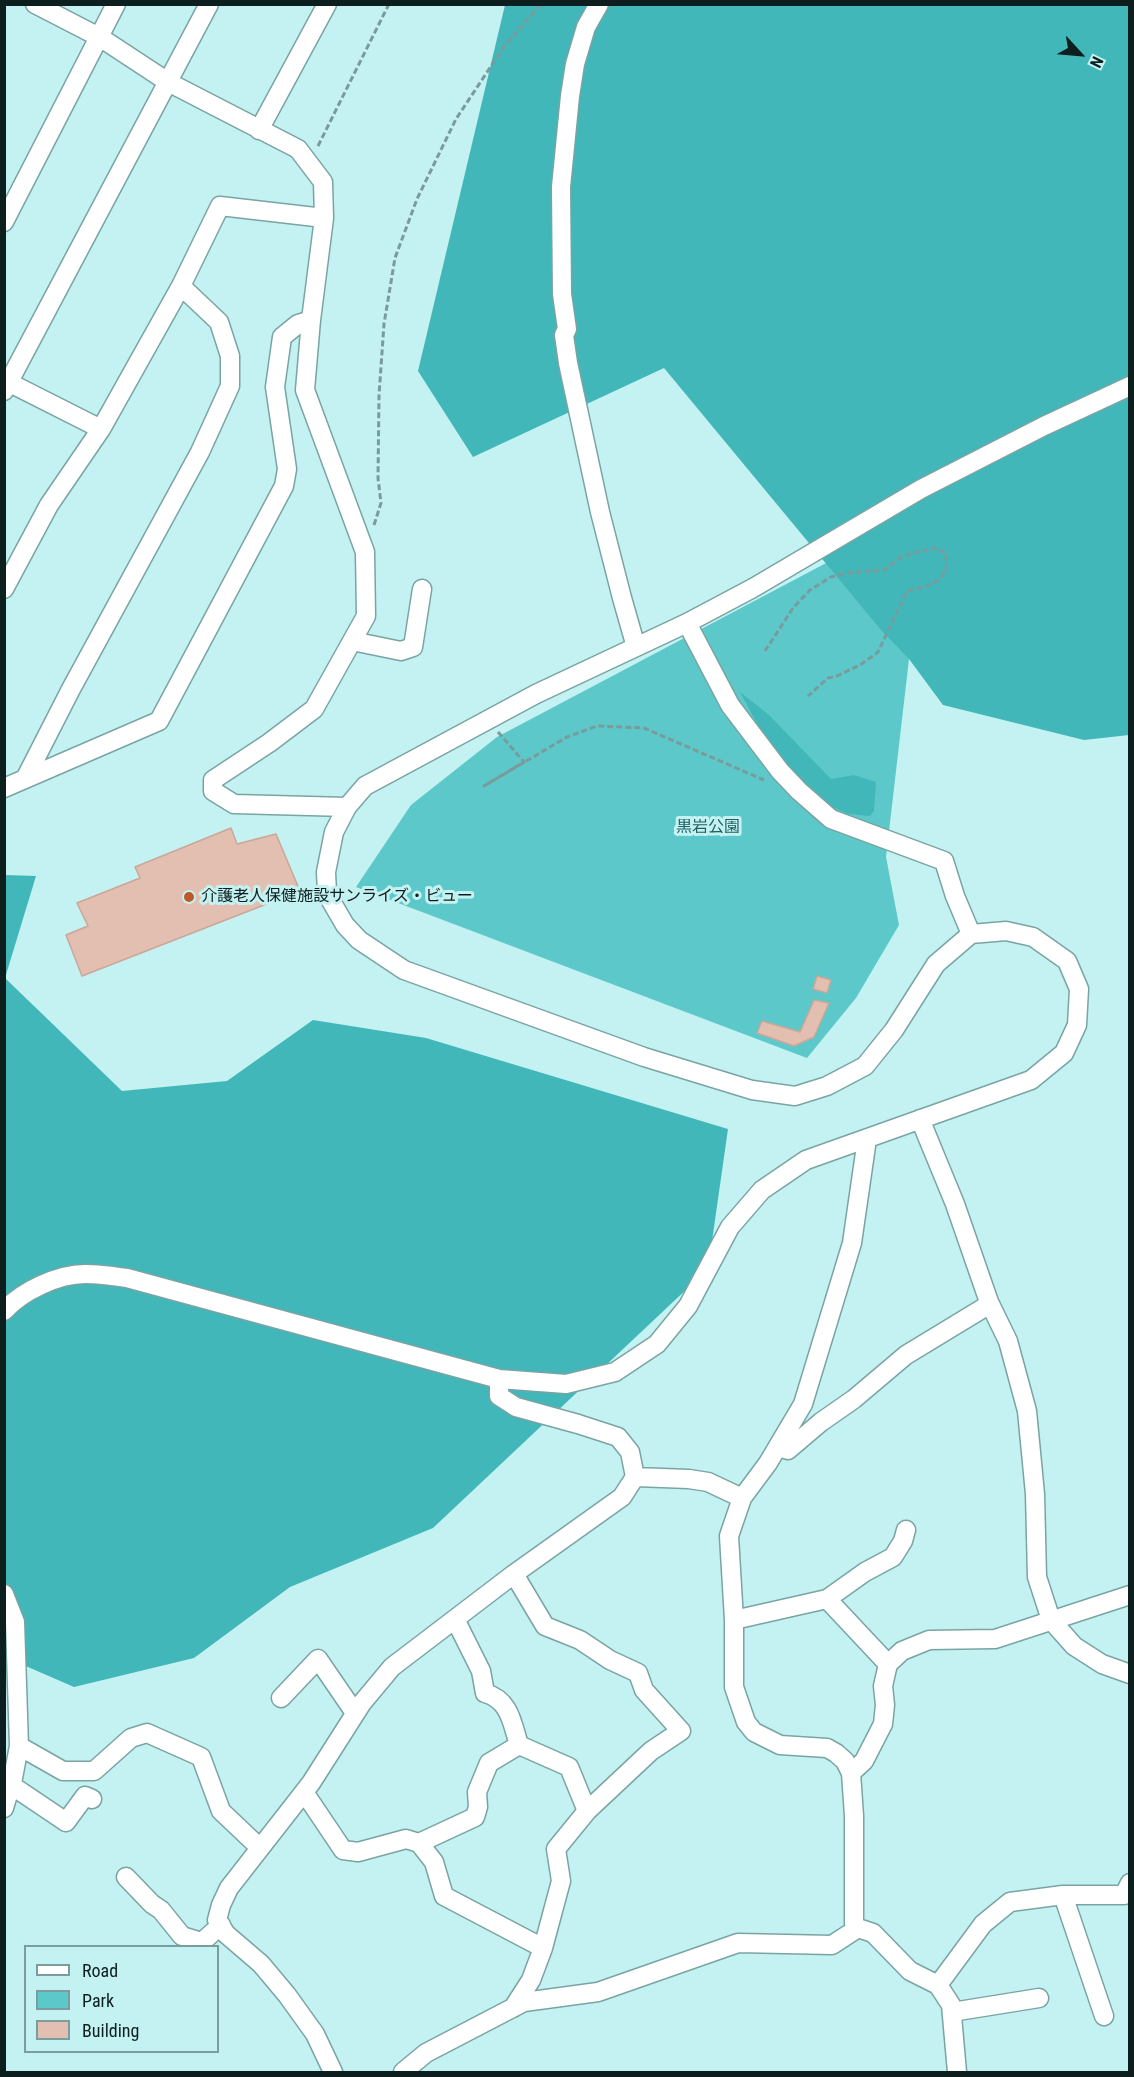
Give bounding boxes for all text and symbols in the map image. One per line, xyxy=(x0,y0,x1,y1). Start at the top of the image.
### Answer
north arrow xyxy=(1050,24,1110,84)
text: N xyxy=(1086,54,1107,71)
park label: 黒岩公園 xyxy=(676,818,740,838)
place label: 介護老人保健施設サンライズ・ビュー xyxy=(201,887,473,907)
marker: 介護老人保健施設サンライズ・ビュー xyxy=(182,890,196,904)
legend xyxy=(24,1945,219,2053)
text: Road xyxy=(82,1960,118,1981)
text: Park xyxy=(82,1990,114,2011)
text: Building xyxy=(82,2020,139,2041)

